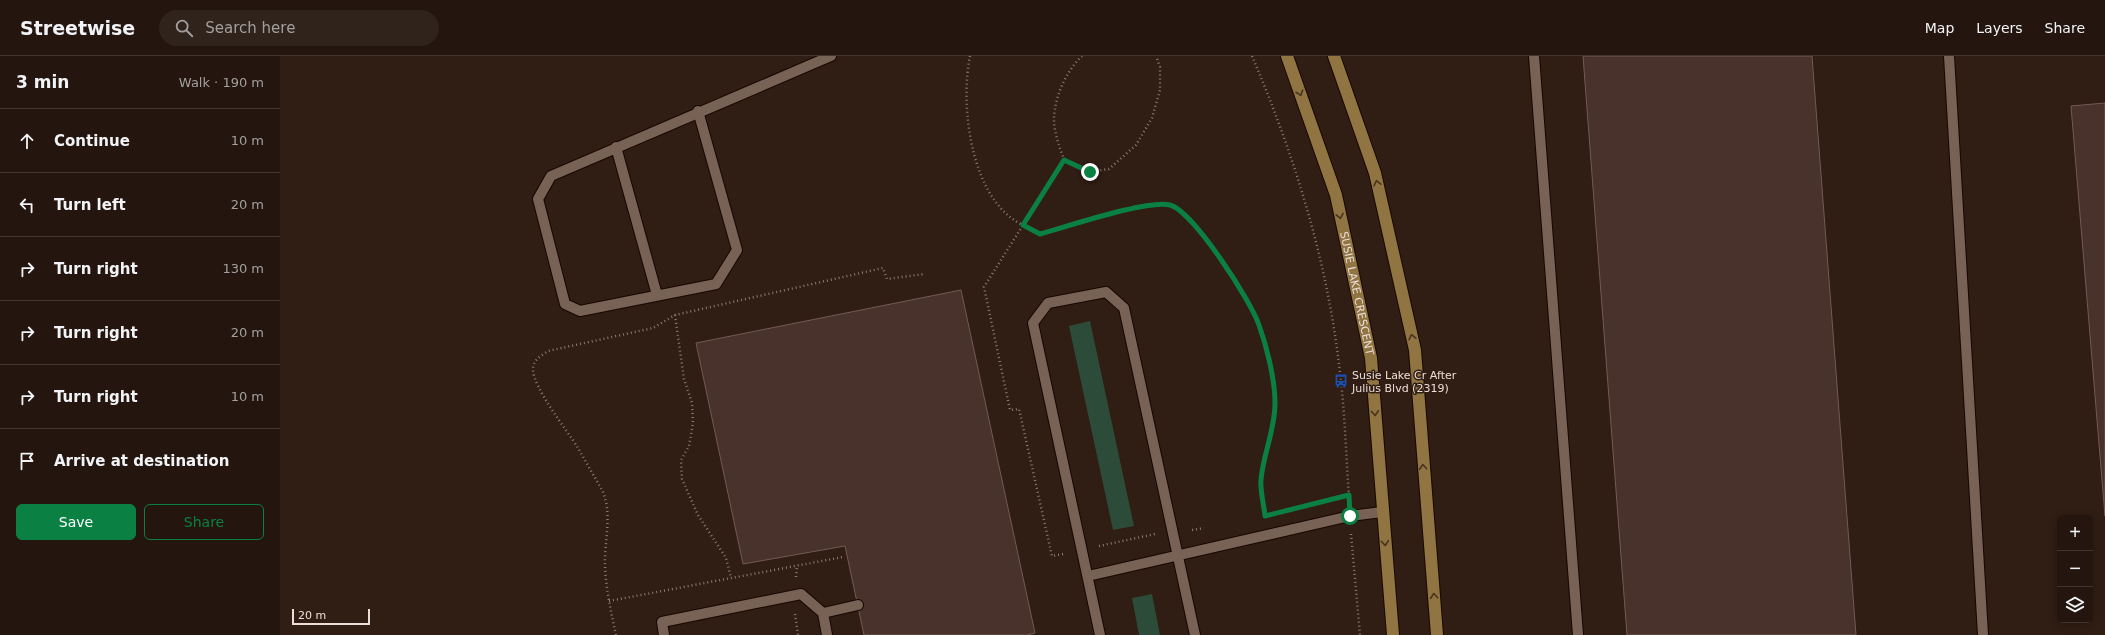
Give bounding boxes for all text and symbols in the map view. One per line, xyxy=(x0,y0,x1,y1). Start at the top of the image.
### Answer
search box xyxy=(159,10,439,46)
text: Streetwise xyxy=(20,17,135,39)
icon: search xyxy=(173,17,195,39)
text: Search here xyxy=(205,19,295,37)
text: Map xyxy=(1925,20,1954,36)
text: Layers xyxy=(1976,20,2023,36)
text: Share xyxy=(2045,20,2085,36)
text: 3 min xyxy=(16,72,69,92)
text: Walk · 190 m xyxy=(179,75,264,90)
one-way arrow xyxy=(1296,89,1304,96)
icon: ahead xyxy=(16,130,38,152)
text: Continue xyxy=(54,132,130,150)
text: 10 m xyxy=(231,133,264,148)
route end xyxy=(1081,163,1099,181)
one-way arrow xyxy=(1374,180,1382,186)
icon: left xyxy=(16,194,38,216)
text: Turn left xyxy=(54,196,126,214)
text: 20 m xyxy=(231,197,264,212)
one-way arrow xyxy=(1336,213,1344,220)
street label: SUSIE LAKE CRESCENT xyxy=(1338,230,1377,357)
icon: right xyxy=(16,258,38,280)
text: Turn right xyxy=(54,260,138,278)
text: 130 m xyxy=(222,261,264,276)
icon: right xyxy=(16,322,38,344)
text: Turn right xyxy=(54,324,138,342)
text: 20 m xyxy=(231,325,264,340)
one-way arrow xyxy=(1408,334,1416,340)
place label: Susie Lake Cr After Julius Blvd (2319) xyxy=(1351,369,1457,395)
bus stop icon: Susie Lake Cr After Julius Blvd (2319) xyxy=(1333,373,1349,389)
icon: right xyxy=(16,386,38,408)
text: Turn right xyxy=(54,388,138,406)
text: 10 m xyxy=(231,389,264,404)
one-way arrow xyxy=(1370,410,1379,416)
icon: arrive xyxy=(16,450,38,472)
text: Arrive at destination xyxy=(54,452,229,470)
one-way arrow xyxy=(1419,463,1428,470)
button: Save xyxy=(16,504,136,540)
button: Share xyxy=(144,504,264,540)
route start xyxy=(1341,507,1359,525)
map controls xyxy=(2057,515,2093,623)
button: + xyxy=(2057,515,2093,551)
one-way arrow xyxy=(1380,540,1389,546)
button: − xyxy=(2057,551,2093,587)
button: layers xyxy=(2057,587,2093,623)
one-way arrow xyxy=(1429,593,1438,599)
scale bar xyxy=(292,607,370,626)
text: 20 m xyxy=(298,609,326,622)

